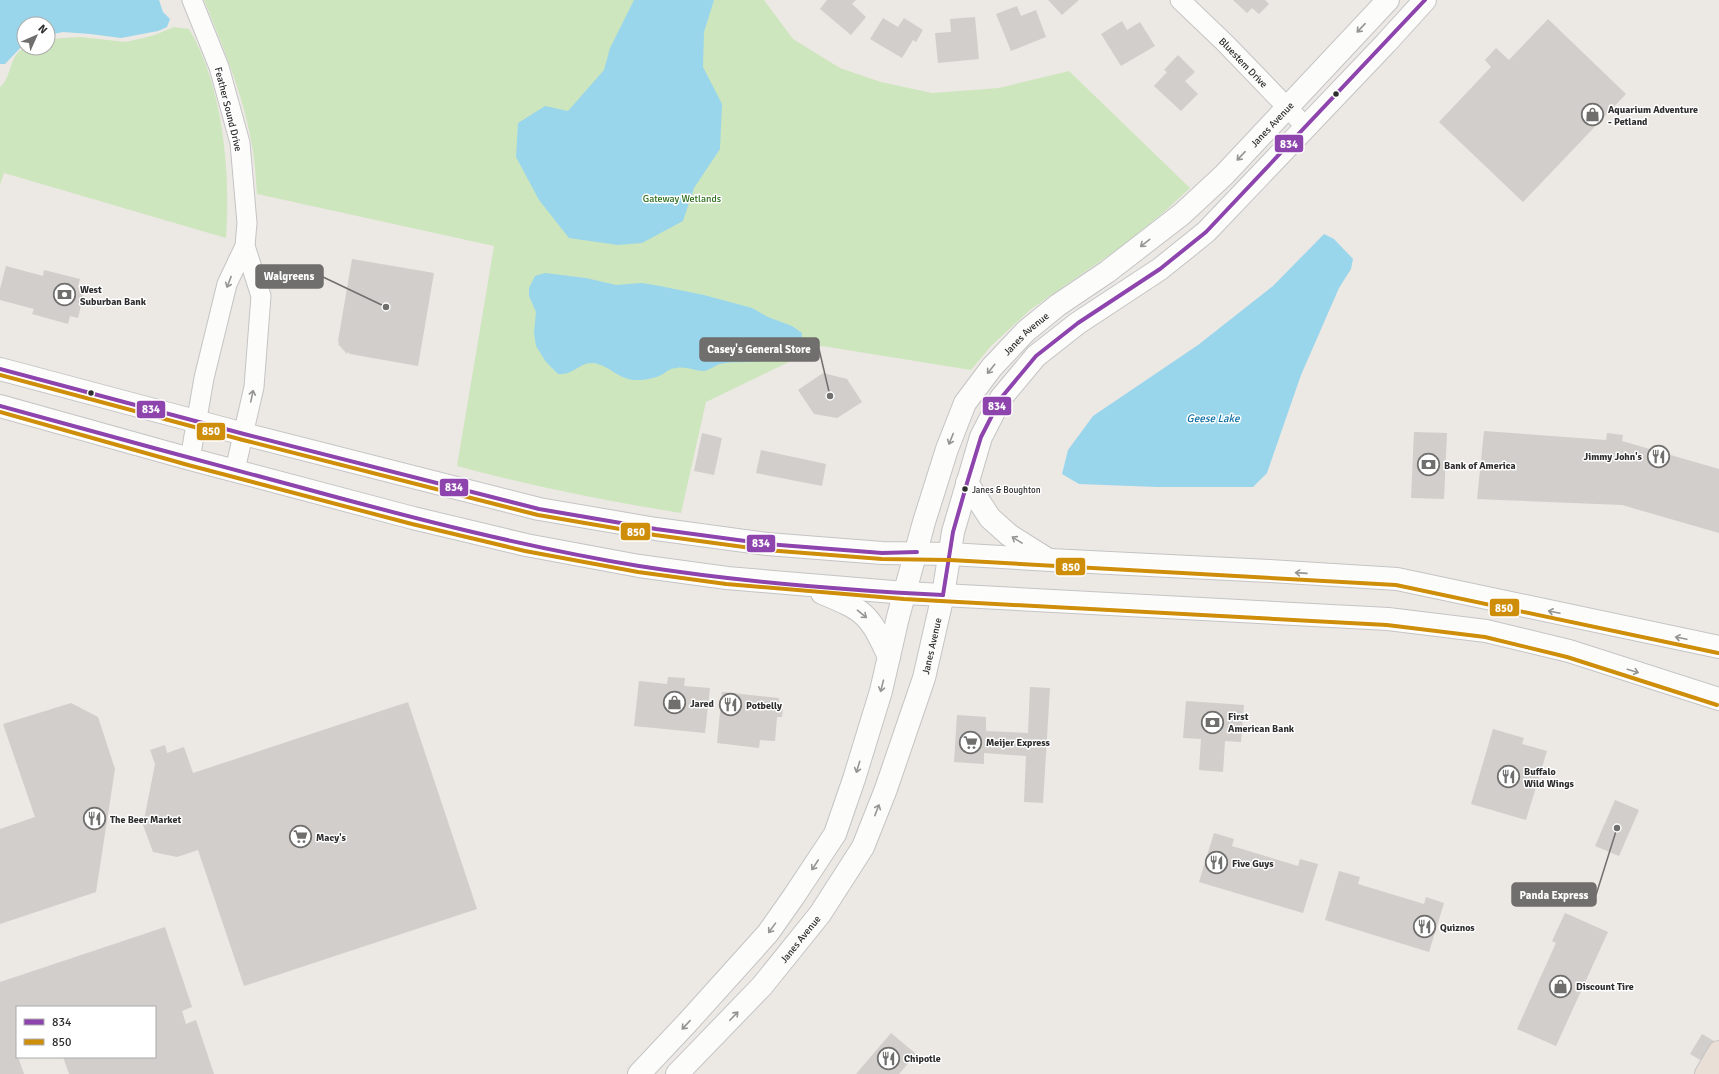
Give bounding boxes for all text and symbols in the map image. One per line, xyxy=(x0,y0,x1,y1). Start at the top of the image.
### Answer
north arrow xyxy=(16,16,56,56)
text: N xyxy=(35,22,50,37)
one-way arrow xyxy=(1356,23,1366,33)
street label: Bluestem Drive xyxy=(1216,35,1270,90)
street label: Feather Sound Drive xyxy=(212,66,244,153)
unlabelled marker xyxy=(1331,89,1341,99)
street label: Janes Avenue xyxy=(1248,100,1297,150)
shop icon: Aquarium Adventure - Petland xyxy=(1580,102,1606,128)
place label: Aquarium Adventure - Petland xyxy=(1608,104,1698,128)
line badge: 834 xyxy=(1274,134,1304,153)
text: 834 xyxy=(1280,138,1298,151)
one-way arrow xyxy=(1236,151,1246,161)
park label: Gateway Wetlands xyxy=(643,193,722,205)
one-way arrow xyxy=(1139,239,1150,247)
callout: Walgreens xyxy=(256,265,323,288)
text: Walgreens xyxy=(264,270,314,283)
one-way arrow xyxy=(224,275,232,287)
bank icon: West Suburban Bank xyxy=(51,282,77,308)
place label: West Suburban Bank xyxy=(80,284,147,308)
street label: Janes Avenue xyxy=(1001,310,1051,358)
callout: Casey's General Store xyxy=(700,338,819,361)
text: Casey's General Store xyxy=(707,343,811,356)
one-way arrow xyxy=(986,364,995,375)
unlabelled marker xyxy=(86,388,96,398)
one-way arrow xyxy=(248,390,256,403)
line badge: 834 xyxy=(982,396,1012,416)
line badge: 834 xyxy=(136,400,166,419)
text: 834 xyxy=(988,400,1006,413)
text: 834 xyxy=(142,403,160,416)
water label: Geese Lake xyxy=(1187,412,1240,425)
line badge: 850 xyxy=(196,422,226,441)
text: 850 xyxy=(202,425,220,438)
one-way arrow xyxy=(946,433,954,445)
restaurant icon: Jimmy John's xyxy=(1645,443,1671,469)
place label: Jimmy John's xyxy=(1584,451,1643,463)
bank icon: Bank of America xyxy=(1416,452,1442,478)
place label: Bank of America xyxy=(1444,460,1516,472)
line badge: 834 xyxy=(439,478,469,497)
text: 834 xyxy=(445,481,463,494)
marker: Janes & Boughton xyxy=(960,484,970,494)
place label: Janes & Boughton xyxy=(972,485,1041,496)
line badge: 850 xyxy=(620,522,651,541)
text: 850 xyxy=(627,526,645,539)
line badge: 834 xyxy=(746,534,776,553)
one-way arrow xyxy=(1012,536,1023,544)
text: 834 xyxy=(752,537,770,550)
line badge: 850 xyxy=(1055,557,1086,576)
text: 850 xyxy=(1062,561,1080,574)
one-way arrow xyxy=(1295,569,1308,576)
line badge: 850 xyxy=(1489,598,1520,617)
text: 850 xyxy=(1495,602,1513,615)
one-way arrow xyxy=(1548,607,1561,615)
one-way arrow xyxy=(857,609,868,618)
street label: Janes Avenue xyxy=(920,617,945,676)
one-way arrow xyxy=(1675,634,1688,642)
one-way arrow xyxy=(1626,668,1639,675)
one-way arrow xyxy=(878,679,885,692)
shop icon: Jared xyxy=(662,690,688,716)
restaurant icon: Potbelly xyxy=(718,692,744,718)
place label: Jared xyxy=(690,698,714,710)
place label: Potbelly xyxy=(746,700,782,712)
bank icon: First American Bank xyxy=(1200,709,1226,735)
place label: First American Bank xyxy=(1228,711,1295,735)
supermarket icon: Meijer Express xyxy=(957,729,983,755)
place label: Meijer Express xyxy=(986,737,1051,749)
one-way arrow xyxy=(854,761,861,774)
restaurant icon: Buffalo Wild Wings xyxy=(1496,764,1522,790)
place label: Buffalo Wild Wings xyxy=(1524,766,1575,790)
one-way arrow xyxy=(874,805,882,817)
restaurant icon: The Beer Market xyxy=(82,806,108,832)
place label: The Beer Market xyxy=(110,814,181,826)
supermarket icon: Macy's xyxy=(287,824,313,850)
place label: Macy's xyxy=(316,832,346,844)
restaurant icon: Five Guys xyxy=(1204,850,1230,876)
place label: Five Guys xyxy=(1232,858,1274,870)
one-way arrow xyxy=(810,859,818,871)
callout: Panda Express xyxy=(1512,883,1596,906)
text: Panda Express xyxy=(1520,889,1589,902)
street label: Janes Avenue xyxy=(778,913,824,966)
restaurant icon: Quiznos xyxy=(1411,914,1437,940)
one-way arrow xyxy=(768,922,776,933)
place label: Quiznos xyxy=(1440,922,1475,934)
shop icon: Discount Tire xyxy=(1547,973,1573,999)
place label: Discount Tire xyxy=(1576,981,1634,993)
legend xyxy=(16,1006,156,1058)
one-way arrow xyxy=(729,1011,739,1021)
text: 834 xyxy=(52,1015,72,1030)
one-way arrow xyxy=(681,1020,690,1030)
text: 850 xyxy=(52,1035,71,1050)
restaurant icon: Chipotle xyxy=(876,1045,902,1071)
place label: Chipotle xyxy=(904,1053,941,1065)

